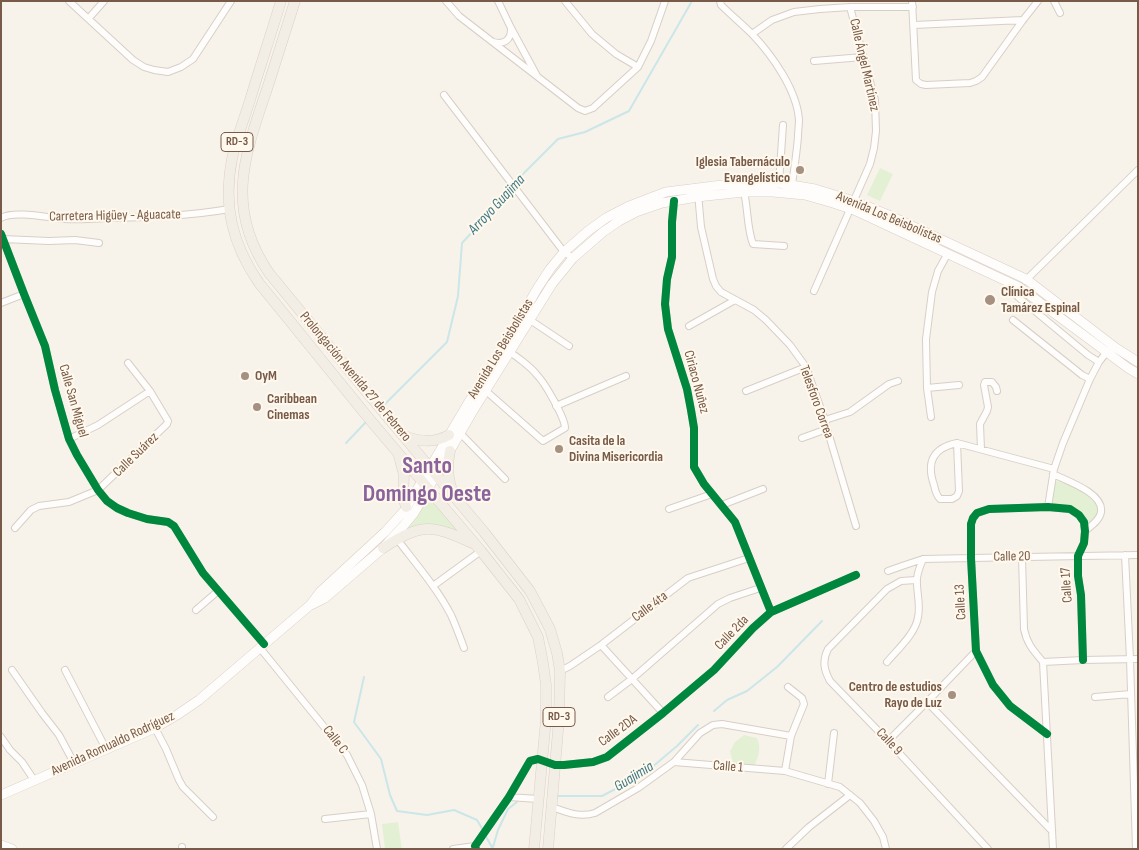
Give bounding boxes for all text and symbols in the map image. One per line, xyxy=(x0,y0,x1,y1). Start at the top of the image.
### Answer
street label: Calle Ángel Martínez xyxy=(845,17,883,113)
road number: RD-3 xyxy=(221,132,253,152)
place label: Iglesia Tabernáculo Evangelístico xyxy=(696,154,790,186)
marker: Iglesia Tabernáculo Evangelístico xyxy=(794,164,806,176)
water label: Arroyo Guajima xyxy=(465,171,529,239)
street label: Avenida Los Beisbolistas xyxy=(834,188,944,248)
street label: Carretera Higüey - Aguacate xyxy=(49,206,181,226)
place label: Clínica Tamárez Espinal xyxy=(1001,284,1080,316)
marker: Clínica Tamárez Espinal xyxy=(983,293,997,307)
street label: Avenida Los Beisbolistas xyxy=(465,296,537,402)
street label: Prolongación Avenida 27 de Febrero xyxy=(296,309,414,445)
street label: Ciriaco Nuñez xyxy=(680,349,712,415)
street label: Calle San Miguel xyxy=(55,363,91,439)
street label: Telesforo Correa xyxy=(795,363,837,441)
place label: OyM xyxy=(255,368,277,384)
marker: OyM xyxy=(239,370,251,382)
place label: Caribbean Cinemas xyxy=(267,391,317,424)
marker: Caribbean Cinemas xyxy=(251,401,263,413)
street label: Calle Suárez xyxy=(110,429,162,481)
place label: Casita de la Divina Misericordia xyxy=(569,433,663,466)
marker: Casita de la Divina Misericordia xyxy=(553,443,565,455)
district label: Santo Domingo Oeste xyxy=(363,453,491,509)
street label: Calle 20 xyxy=(993,548,1031,566)
street label: Calle 17 xyxy=(1057,567,1077,603)
street label: Calle 13 xyxy=(952,584,970,620)
street label: Calle 4ta xyxy=(629,588,671,626)
street label: Calle 2da xyxy=(711,612,753,654)
place label: Centro de estudios Rayo de Luz xyxy=(849,679,942,712)
marker: Centro de estudios Rayo de Luz xyxy=(946,689,958,701)
street label: Avenida Romualdo Rodríguez xyxy=(49,708,177,780)
road number: RD-3 xyxy=(543,708,575,726)
street label: Calle 2DA xyxy=(595,711,641,751)
street label: Calle C xyxy=(319,722,351,758)
street label: Calle 9 xyxy=(872,725,906,759)
street label: Calle 1 xyxy=(712,757,744,777)
water label: Guajimia xyxy=(611,758,657,796)

